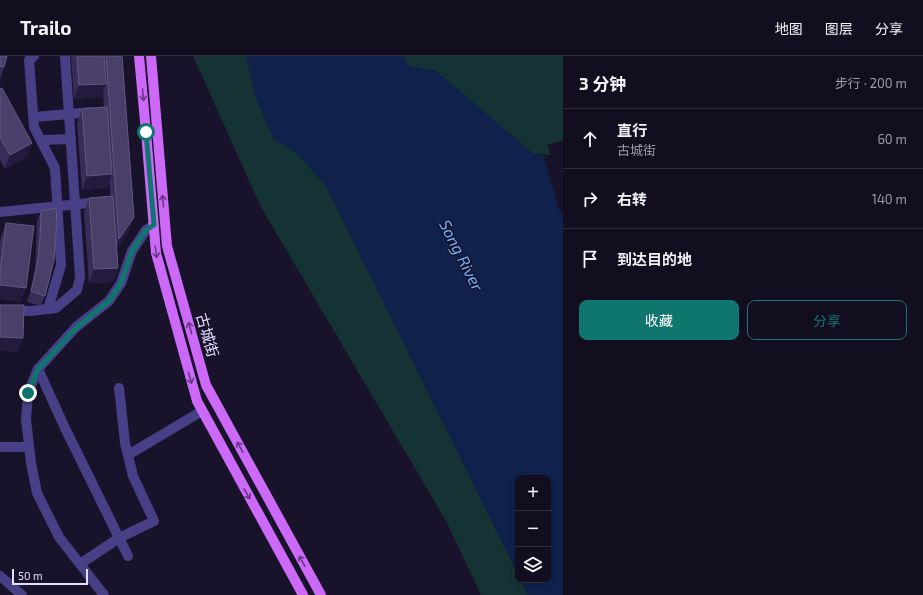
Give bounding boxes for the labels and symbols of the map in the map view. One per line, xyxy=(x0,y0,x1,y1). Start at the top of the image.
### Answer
one-way arrow xyxy=(139,88,146,101)
route start xyxy=(137,123,155,141)
one-way arrow xyxy=(159,195,167,208)
water label: Song River xyxy=(436,216,488,294)
one-way arrow xyxy=(152,245,160,258)
street label: 古城街 xyxy=(193,311,223,359)
one-way arrow xyxy=(186,321,193,334)
one-way arrow xyxy=(187,371,195,384)
route end xyxy=(19,384,37,402)
one-way arrow xyxy=(236,441,243,453)
one-way arrow xyxy=(244,488,252,500)
one-way arrow xyxy=(298,555,306,567)
scale bar xyxy=(12,567,88,586)

